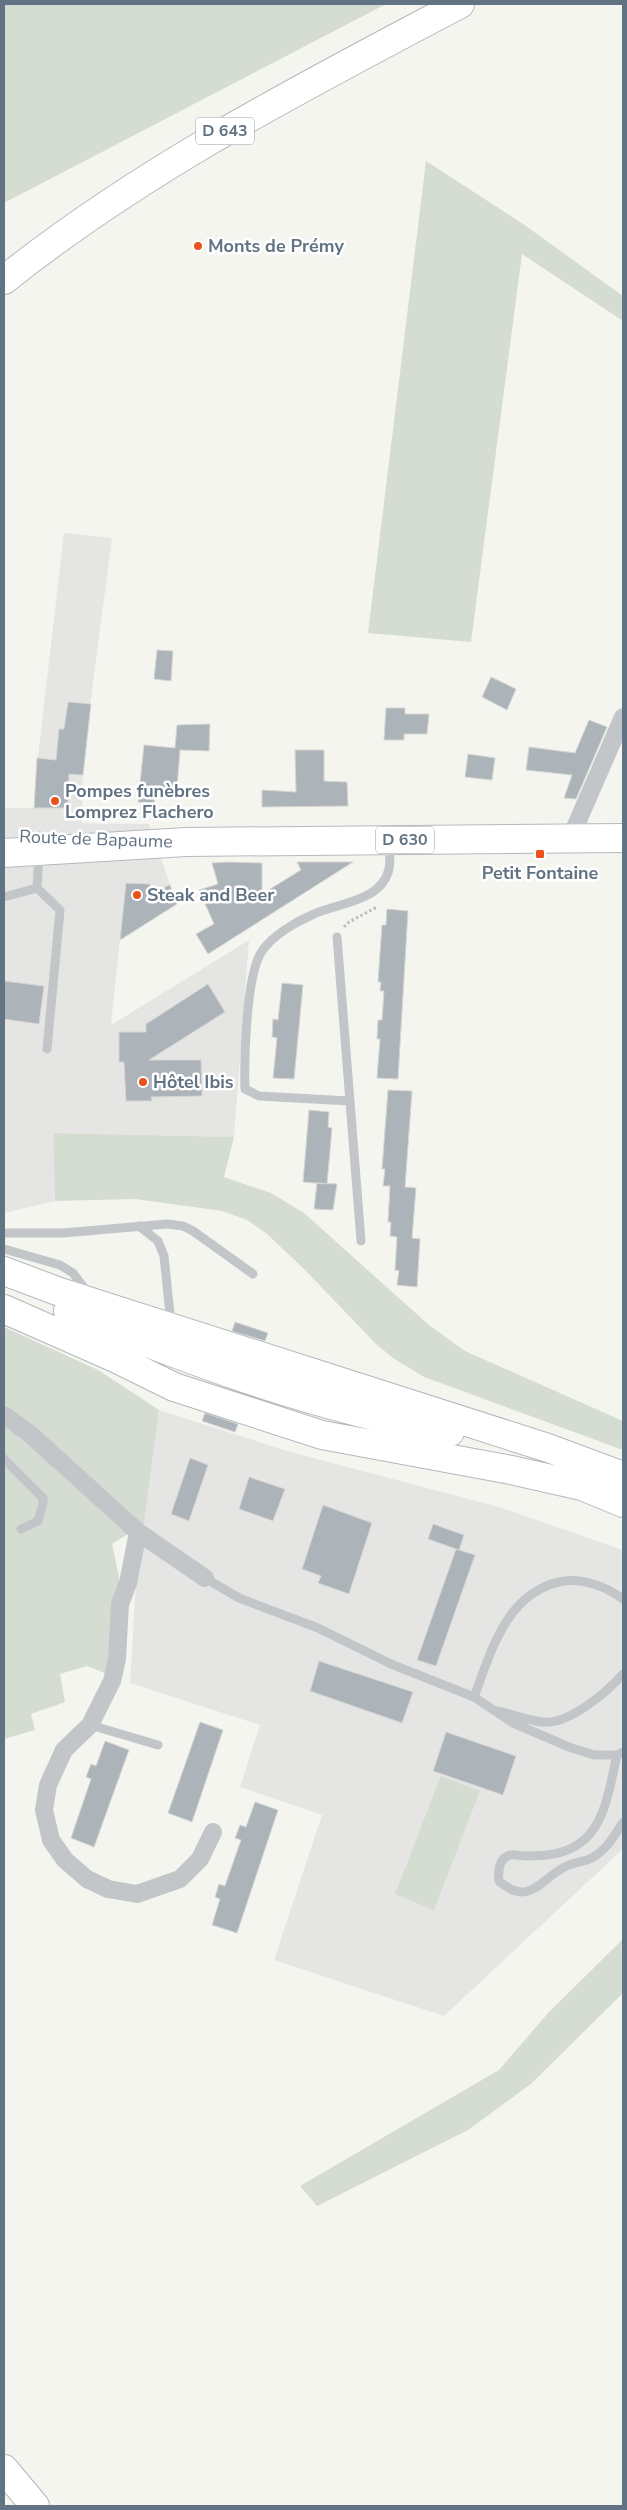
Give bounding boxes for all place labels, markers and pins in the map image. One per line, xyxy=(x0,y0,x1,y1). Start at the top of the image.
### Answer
place label: Monts de Prémy xyxy=(208,234,344,258)
marker: Monts de Prémy xyxy=(192,240,204,252)
place label: Pompes funèbres Lomprez Flachero xyxy=(65,779,214,824)
marker: Pompes funèbres Lomprez Flachero xyxy=(49,795,61,807)
marker: Petit Fontaine xyxy=(534,848,546,860)
place label: Petit Fontaine xyxy=(482,861,599,885)
place label: Steak and Beer xyxy=(147,883,274,907)
marker: Steak and Beer xyxy=(131,889,143,901)
place label: Hôtel Ibis xyxy=(153,1070,234,1094)
marker: Hôtel Ibis xyxy=(137,1076,149,1088)

